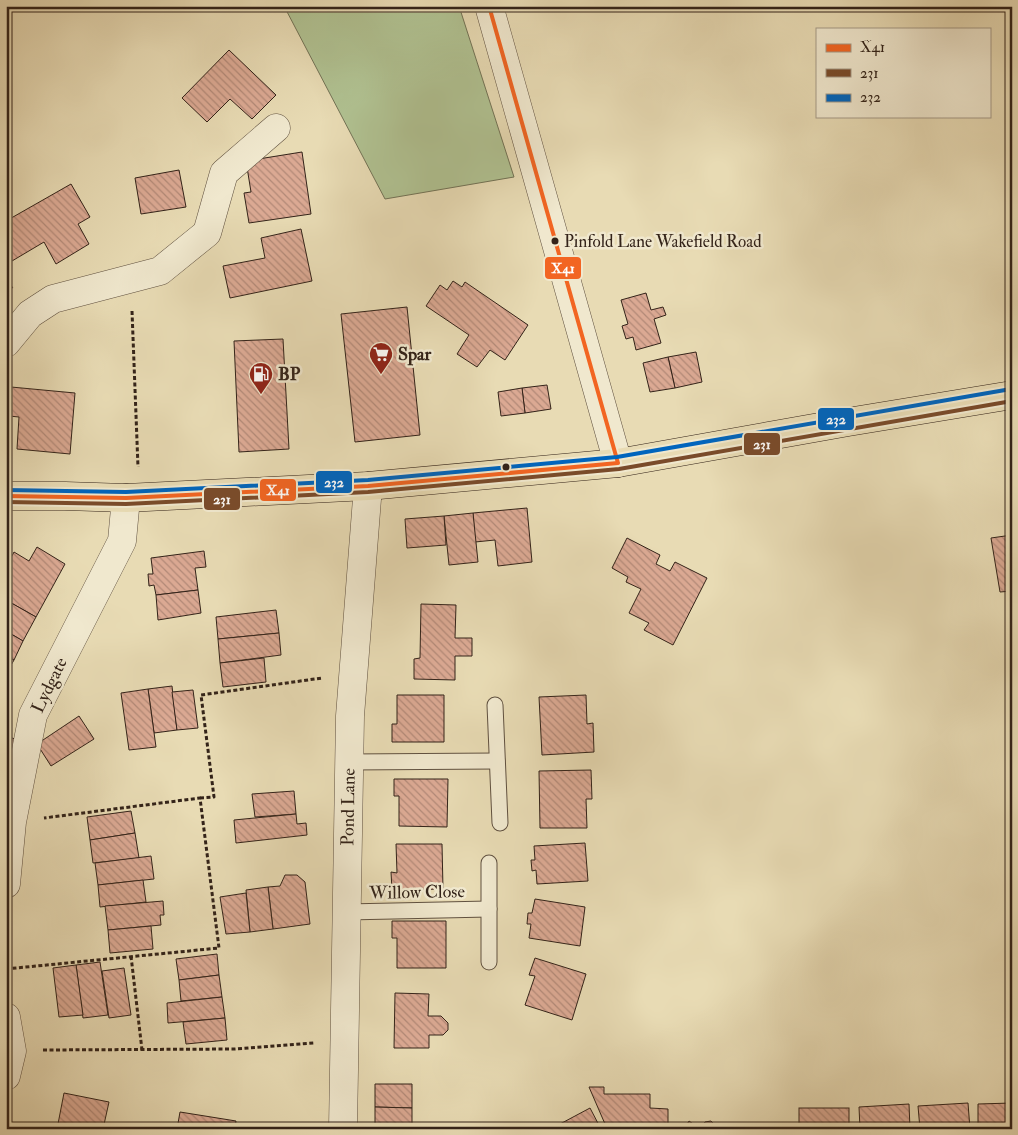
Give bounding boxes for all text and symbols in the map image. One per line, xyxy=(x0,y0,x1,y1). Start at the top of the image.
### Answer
legend xyxy=(816,28,990,118)
text: X41 xyxy=(860,38,885,57)
text: 231 xyxy=(860,64,879,83)
text: 232 xyxy=(860,88,881,107)
place label: Pinfold Lane Wakefield Road xyxy=(564,231,762,252)
marker: Pinfold Lane Wakefield Road xyxy=(550,236,560,246)
line badge: X41 xyxy=(544,256,582,280)
text: X41 xyxy=(551,260,575,277)
supermarket icon: Spar xyxy=(368,341,394,375)
place label: Spar xyxy=(398,343,432,366)
fuel station icon: BP xyxy=(248,361,274,395)
place label: BP xyxy=(278,363,301,386)
line badge: 232 xyxy=(817,407,855,431)
text: 232 xyxy=(826,411,846,428)
line badge: 231 xyxy=(743,432,781,456)
text: 231 xyxy=(753,436,771,453)
unlabelled marker xyxy=(501,462,511,472)
line badge: 232 xyxy=(315,470,353,494)
text: 232 xyxy=(324,474,344,491)
line badge: X41 xyxy=(259,478,297,502)
text: X41 xyxy=(266,482,290,499)
line badge: 231 xyxy=(203,487,241,511)
text: 231 xyxy=(213,491,231,508)
street label: Lydgate xyxy=(26,653,73,717)
street label: Pond Lane xyxy=(336,767,361,846)
street label: Willow Close xyxy=(368,880,466,905)

